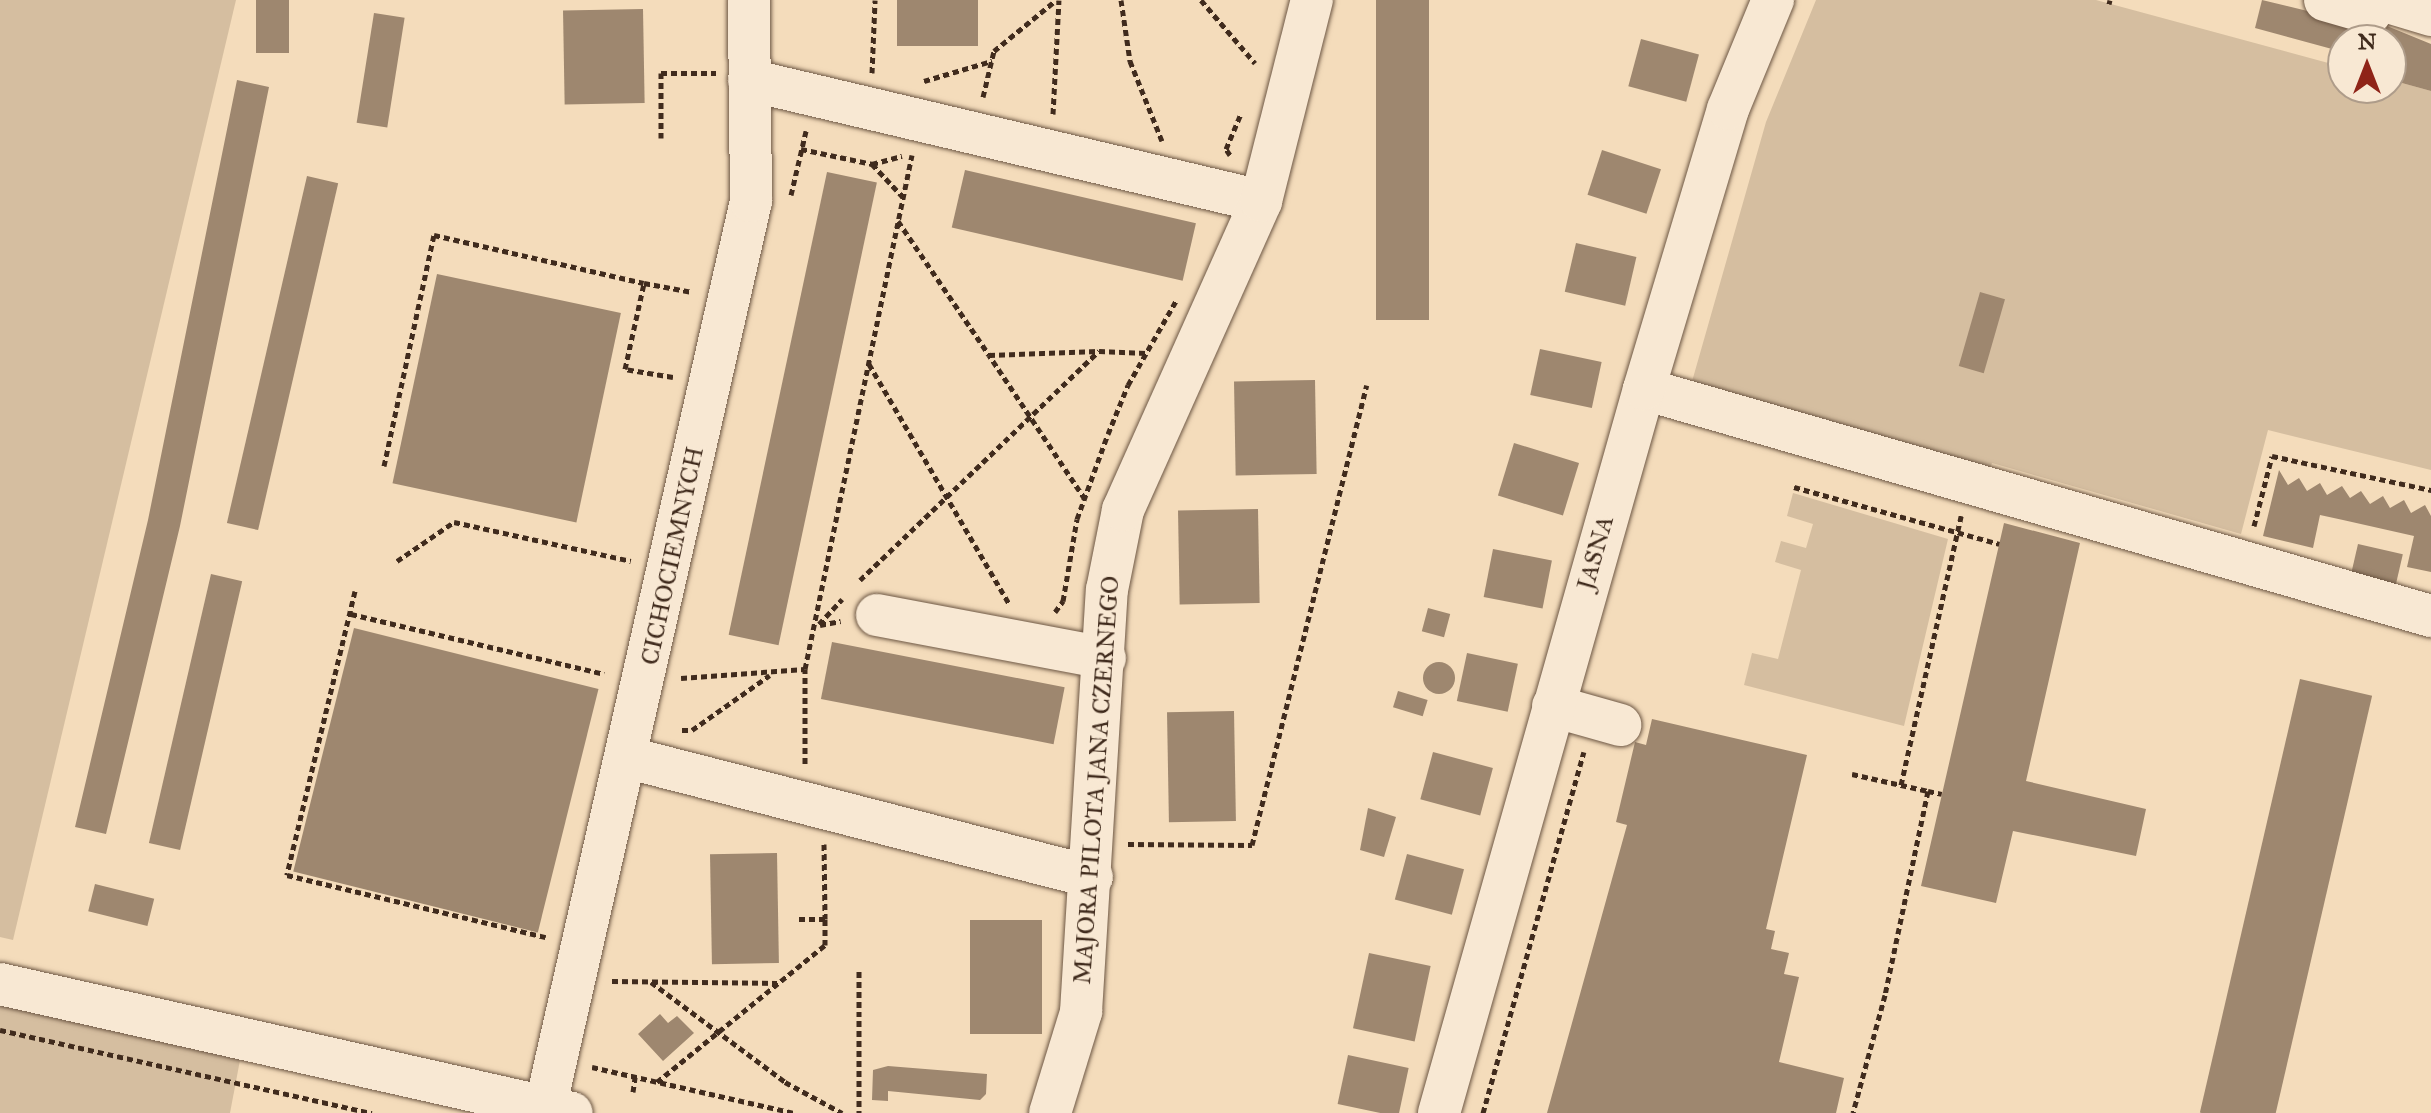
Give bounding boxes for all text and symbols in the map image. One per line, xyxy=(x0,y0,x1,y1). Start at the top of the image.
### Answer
north arrow xyxy=(2327,24,2407,104)
text: N xyxy=(2358,28,2376,55)
street label: CICHOCIEMNYCH xyxy=(636,444,710,668)
street label: JASNA xyxy=(1572,513,1620,593)
street label: MAJORA PILOTA JANA CZERNEGO xyxy=(1068,575,1126,985)

